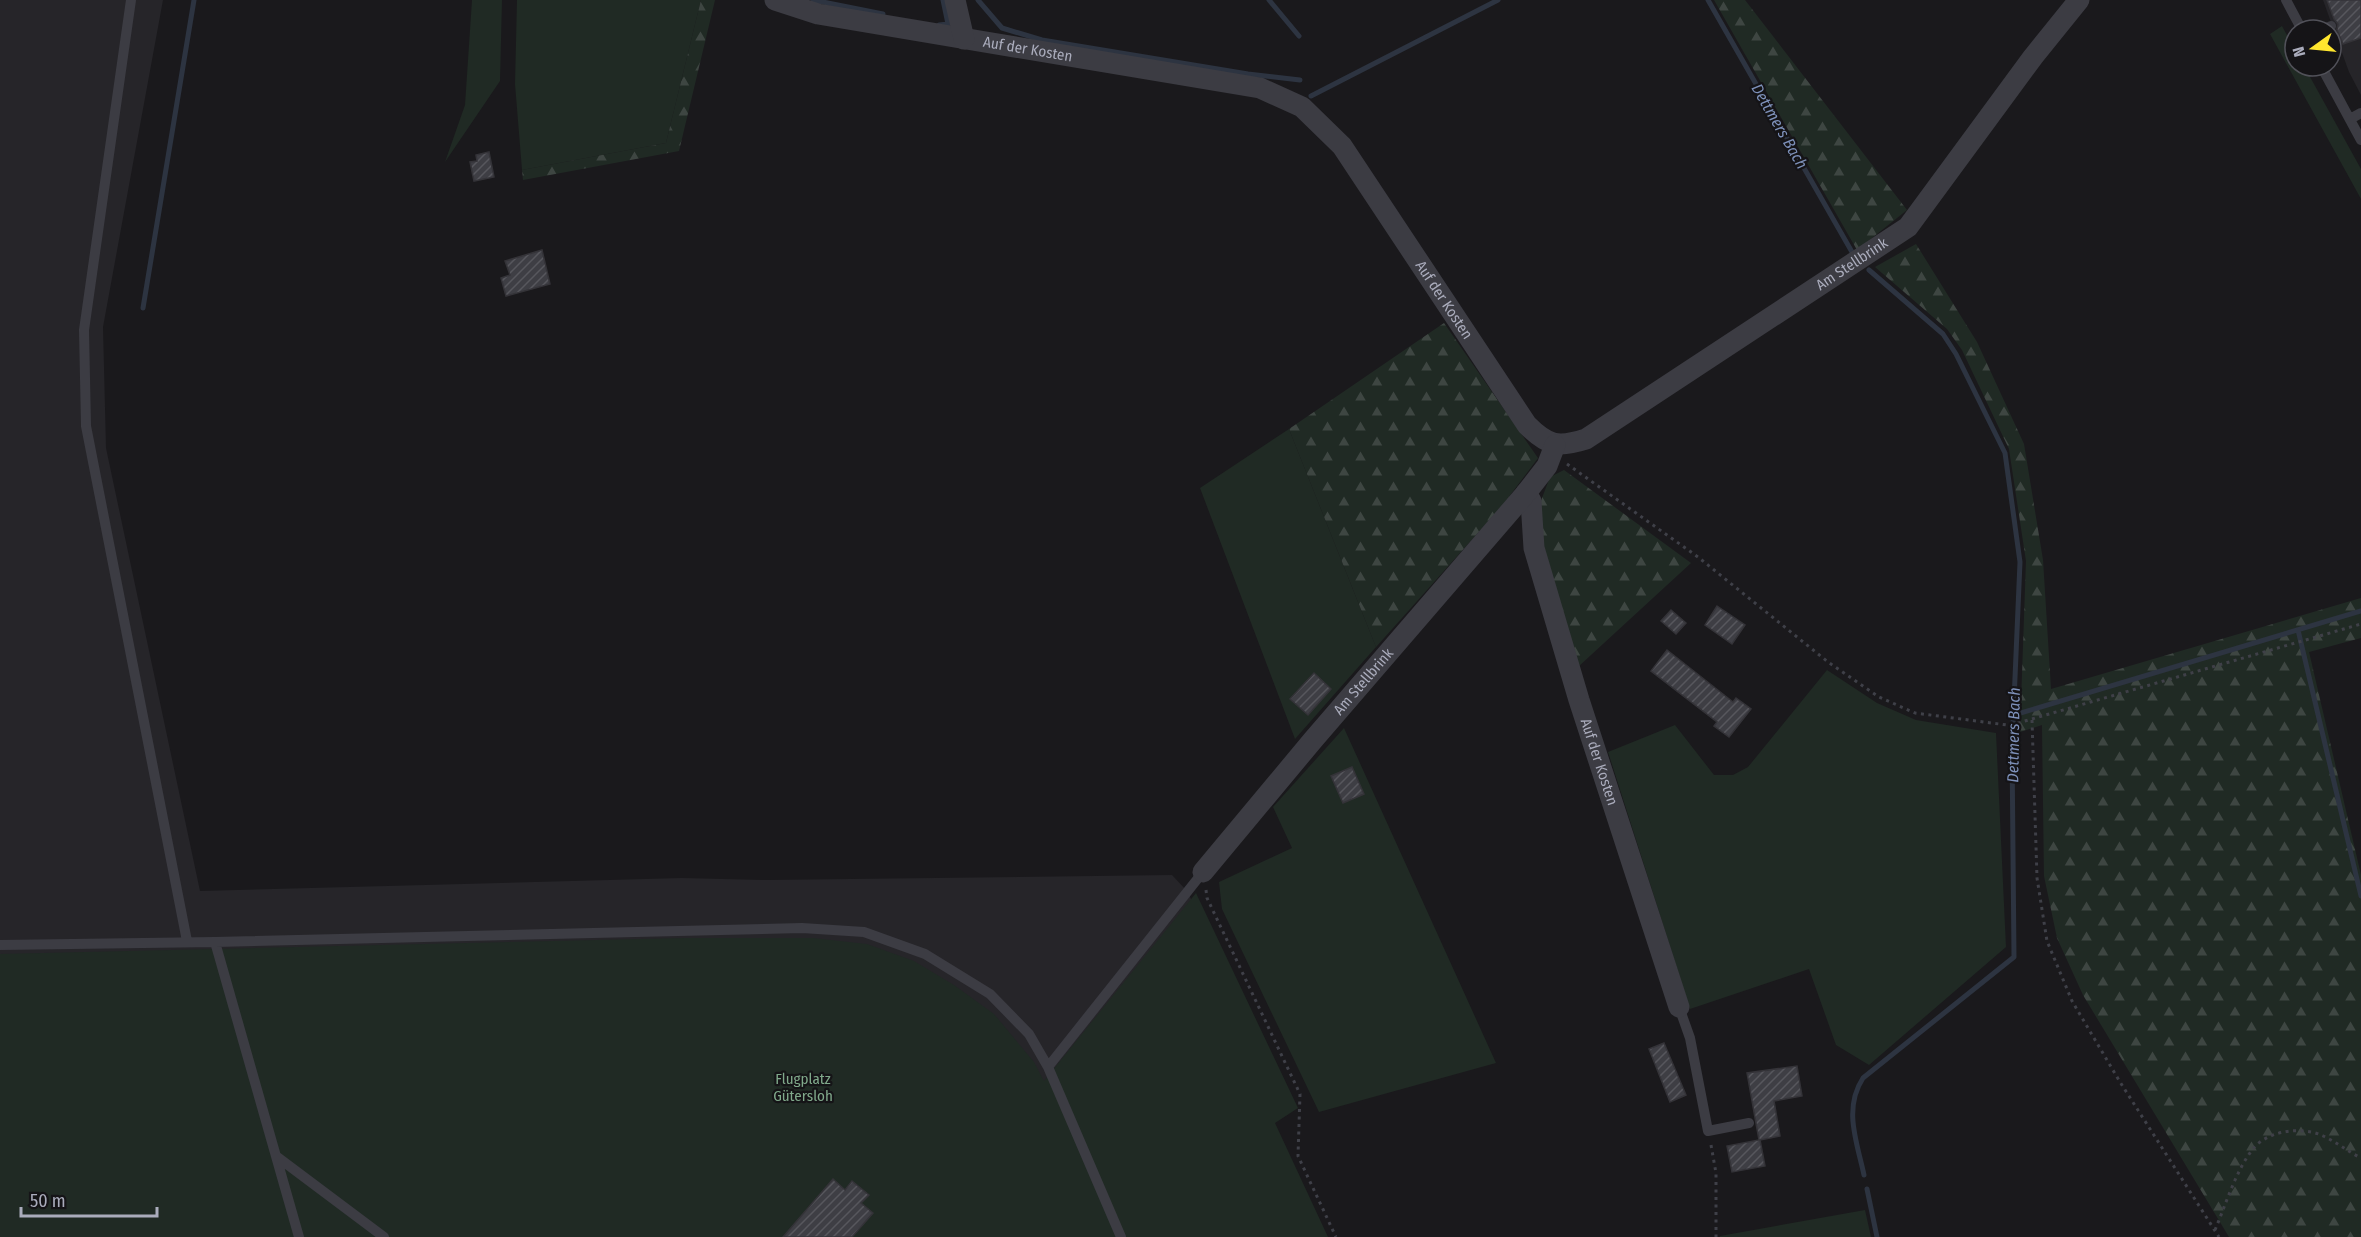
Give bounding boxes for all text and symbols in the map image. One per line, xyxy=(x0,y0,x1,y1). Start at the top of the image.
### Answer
north arrow xyxy=(2283,18,2343,78)
street label: Auf der Kosten xyxy=(982,33,1074,65)
text: N xyxy=(2289,45,2309,59)
water label: Dettmers Bach xyxy=(1748,80,1812,172)
street label: Am Stellbrink xyxy=(1812,234,1891,294)
street label: Auf der Kosten xyxy=(1412,257,1476,342)
street label: Am Stellbrink xyxy=(1330,644,1397,719)
water label: Dettmers Bach xyxy=(2003,687,2024,783)
street label: Auf der Kosten xyxy=(1577,716,1622,807)
park label: Flugplatz Gütersloh xyxy=(773,1070,833,1105)
scale bar xyxy=(21,1180,158,1218)
text: 50 m xyxy=(30,1190,66,1212)

